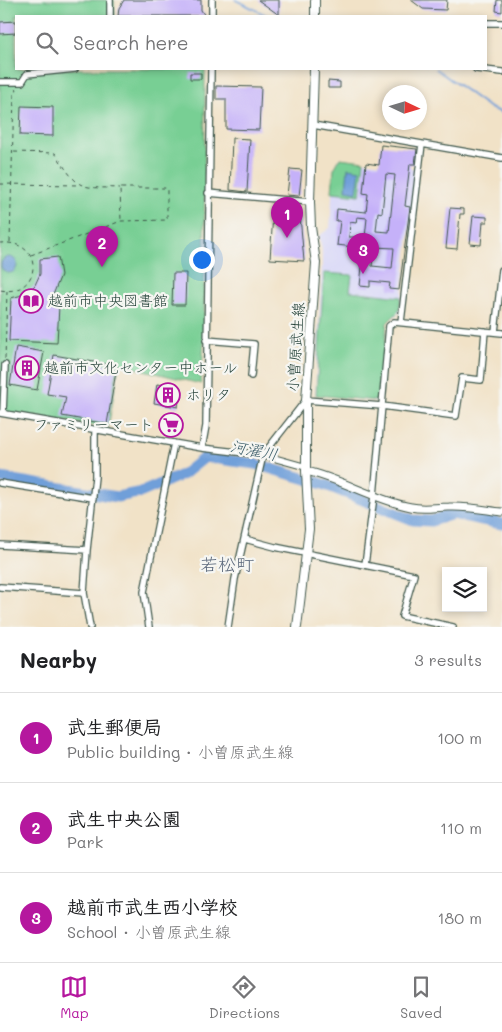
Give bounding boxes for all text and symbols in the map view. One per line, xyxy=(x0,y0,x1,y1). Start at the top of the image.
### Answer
search box xyxy=(15,15,487,70)
icon: search xyxy=(33,29,61,57)
text: Search here xyxy=(73,30,189,55)
north arrow xyxy=(382,85,427,130)
pin: 1 xyxy=(271,197,303,238)
pin: 2 xyxy=(86,226,118,267)
pin: 3 xyxy=(347,233,379,274)
your location xyxy=(189,247,215,273)
library icon: 越前市中央図書館 xyxy=(18,288,44,314)
place label: 越前市中央図書館 xyxy=(48,290,168,310)
street label: 小曽原武生線 xyxy=(282,301,308,393)
building icon: 越前市文化センター中ホール xyxy=(14,355,40,381)
place label: 越前市文化センター中ホール xyxy=(44,357,238,377)
building icon: ホリタ xyxy=(155,382,181,408)
place label: ホリタ xyxy=(186,384,231,404)
supermarket icon: ファミリーマート xyxy=(158,412,184,438)
place label: ファミリーマート xyxy=(34,414,154,434)
water label: 河濯川 xyxy=(229,435,280,464)
district label: 若松町 xyxy=(200,552,254,576)
map controls xyxy=(442,567,487,612)
button: layers xyxy=(442,567,487,612)
text: Nearby xyxy=(20,646,97,673)
text: 3 results xyxy=(414,649,482,670)
text: 武生郵便局 xyxy=(67,714,162,739)
text: 1 xyxy=(32,727,40,748)
text: 100 m xyxy=(437,727,482,748)
text: Public building · 小曽原武生線 xyxy=(67,741,293,762)
text: 武生中央公園 xyxy=(67,806,181,831)
text: 2 xyxy=(32,817,40,838)
text: 110 m xyxy=(440,817,482,838)
text: Park xyxy=(67,831,103,852)
text: 越前市武生西小学校 xyxy=(67,894,238,919)
text: 3 xyxy=(31,907,41,928)
text: 180 m xyxy=(437,907,482,928)
text: School · 小曽原武生線 xyxy=(67,921,231,942)
tab: Map xyxy=(60,973,89,1022)
tab: Directions xyxy=(209,973,280,1022)
tab: Saved xyxy=(400,973,442,1022)

